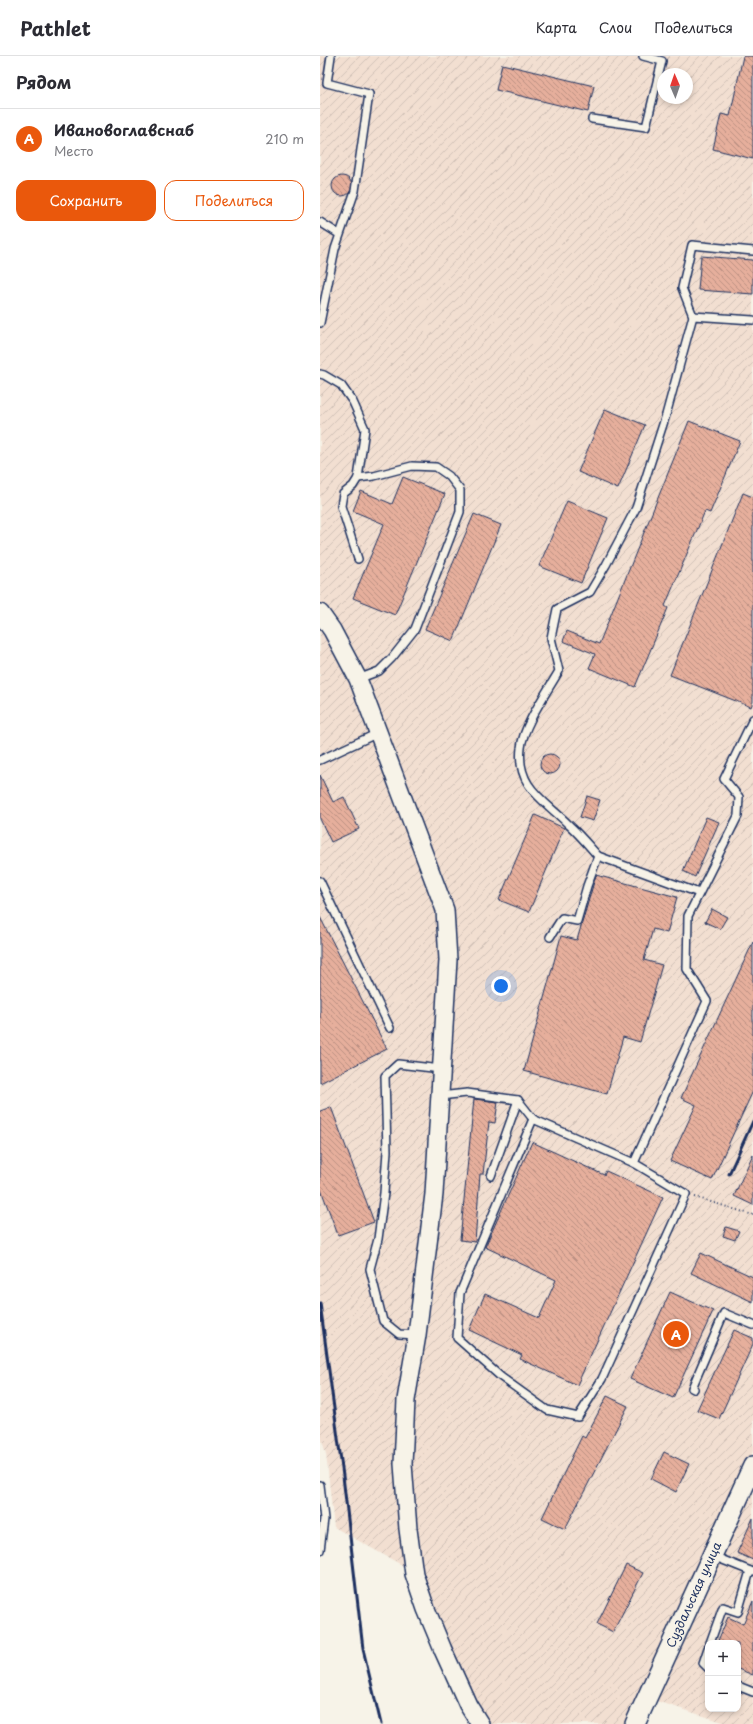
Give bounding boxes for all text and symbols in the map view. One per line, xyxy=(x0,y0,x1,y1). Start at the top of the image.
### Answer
text: Pathlet xyxy=(20,14,91,42)
text: Карта xyxy=(536,17,577,38)
text: Слои xyxy=(599,17,632,38)
text: Поделиться xyxy=(654,17,733,38)
north arrow xyxy=(657,68,693,104)
text: Рядом xyxy=(16,69,71,95)
text: Ивановоглавснаб xyxy=(54,118,194,141)
text: A xyxy=(24,129,34,148)
text: 210 m xyxy=(265,129,304,148)
text: Место xyxy=(54,141,94,160)
button: Сохранить xyxy=(16,180,156,221)
button: Поделиться xyxy=(164,180,304,221)
your location xyxy=(491,976,511,996)
pin: A xyxy=(663,1319,689,1349)
street label: Суздальская улица xyxy=(661,1538,725,1650)
map controls xyxy=(705,1640,741,1712)
button: + xyxy=(705,1640,741,1676)
button: − xyxy=(705,1676,741,1712)

